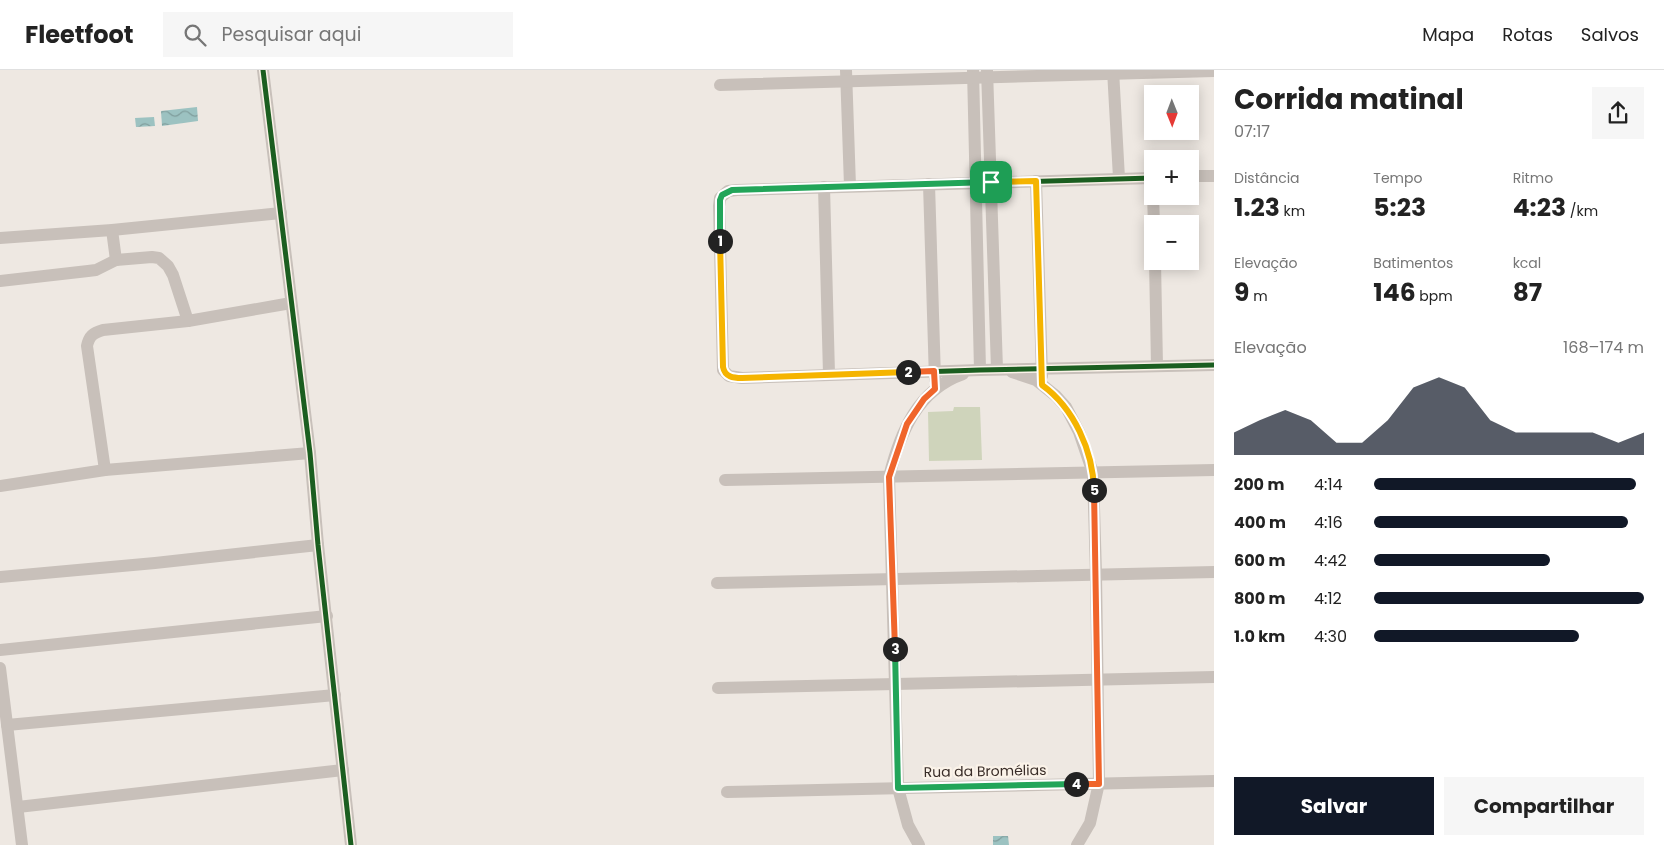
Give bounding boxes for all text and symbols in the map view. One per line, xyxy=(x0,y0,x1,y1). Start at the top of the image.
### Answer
search box xyxy=(163,12,513,57)
text: Fleetfoot xyxy=(25,18,133,51)
icon: search xyxy=(181,21,209,49)
text: Pesquisar aqui xyxy=(221,21,361,48)
text: Mapa xyxy=(1422,22,1474,47)
text: Rotas xyxy=(1502,22,1553,47)
text: Salvos xyxy=(1581,22,1639,47)
text: Corrida matinal xyxy=(1234,80,1464,119)
north arrow xyxy=(1144,85,1199,140)
map controls xyxy=(1144,85,1199,270)
button: share xyxy=(1592,87,1644,139)
text: 07:17 xyxy=(1234,120,1270,143)
button: + xyxy=(1144,150,1199,205)
pin xyxy=(970,161,1012,203)
icon: arrive xyxy=(977,168,1005,196)
text: Distância xyxy=(1234,168,1300,188)
text: Tempo xyxy=(1373,168,1422,188)
text: Ritmo xyxy=(1513,168,1553,188)
text: 1.23 xyxy=(1234,190,1280,225)
text: 5:23 xyxy=(1373,190,1426,225)
text: 4:23 xyxy=(1513,190,1566,225)
text: km xyxy=(1280,201,1305,221)
text: /km xyxy=(1566,201,1598,221)
button: − xyxy=(1144,215,1199,270)
pin: 1 xyxy=(708,228,732,254)
text: 1 xyxy=(718,231,723,251)
text: Elevação xyxy=(1234,253,1298,273)
text: Batimentos xyxy=(1373,253,1453,273)
text: kcal xyxy=(1513,253,1541,273)
text: 9 xyxy=(1234,275,1249,310)
text: 146 xyxy=(1373,275,1416,310)
text: 87 xyxy=(1513,275,1542,310)
text: m xyxy=(1249,286,1268,306)
text: bpm xyxy=(1416,286,1453,306)
text: Elevação xyxy=(1234,336,1307,359)
text: 168–174 m xyxy=(1563,336,1644,359)
pin: 2 xyxy=(896,360,920,384)
text: 2 xyxy=(905,362,913,382)
text: 200 m xyxy=(1234,473,1284,496)
text: 4:14 xyxy=(1314,473,1343,496)
pin: 5 xyxy=(1082,478,1106,502)
text: 5 xyxy=(1090,480,1099,500)
text: 400 m xyxy=(1234,511,1286,534)
text: 4:16 xyxy=(1314,511,1343,534)
text: 600 m xyxy=(1234,549,1285,572)
text: 4:42 xyxy=(1314,549,1347,572)
text: 800 m xyxy=(1234,587,1286,610)
text: 4:12 xyxy=(1314,587,1342,610)
text: 1.0 km xyxy=(1234,625,1285,648)
text: 4:30 xyxy=(1314,625,1347,648)
pin: 3 xyxy=(882,636,908,662)
text: 3 xyxy=(891,639,900,659)
street label: Rua da Bromélias xyxy=(923,760,1047,782)
pin: 4 xyxy=(1064,772,1088,796)
text: 4 xyxy=(1072,774,1081,794)
button: Salvar xyxy=(1234,777,1434,835)
button: Compartilhar xyxy=(1444,777,1644,835)

